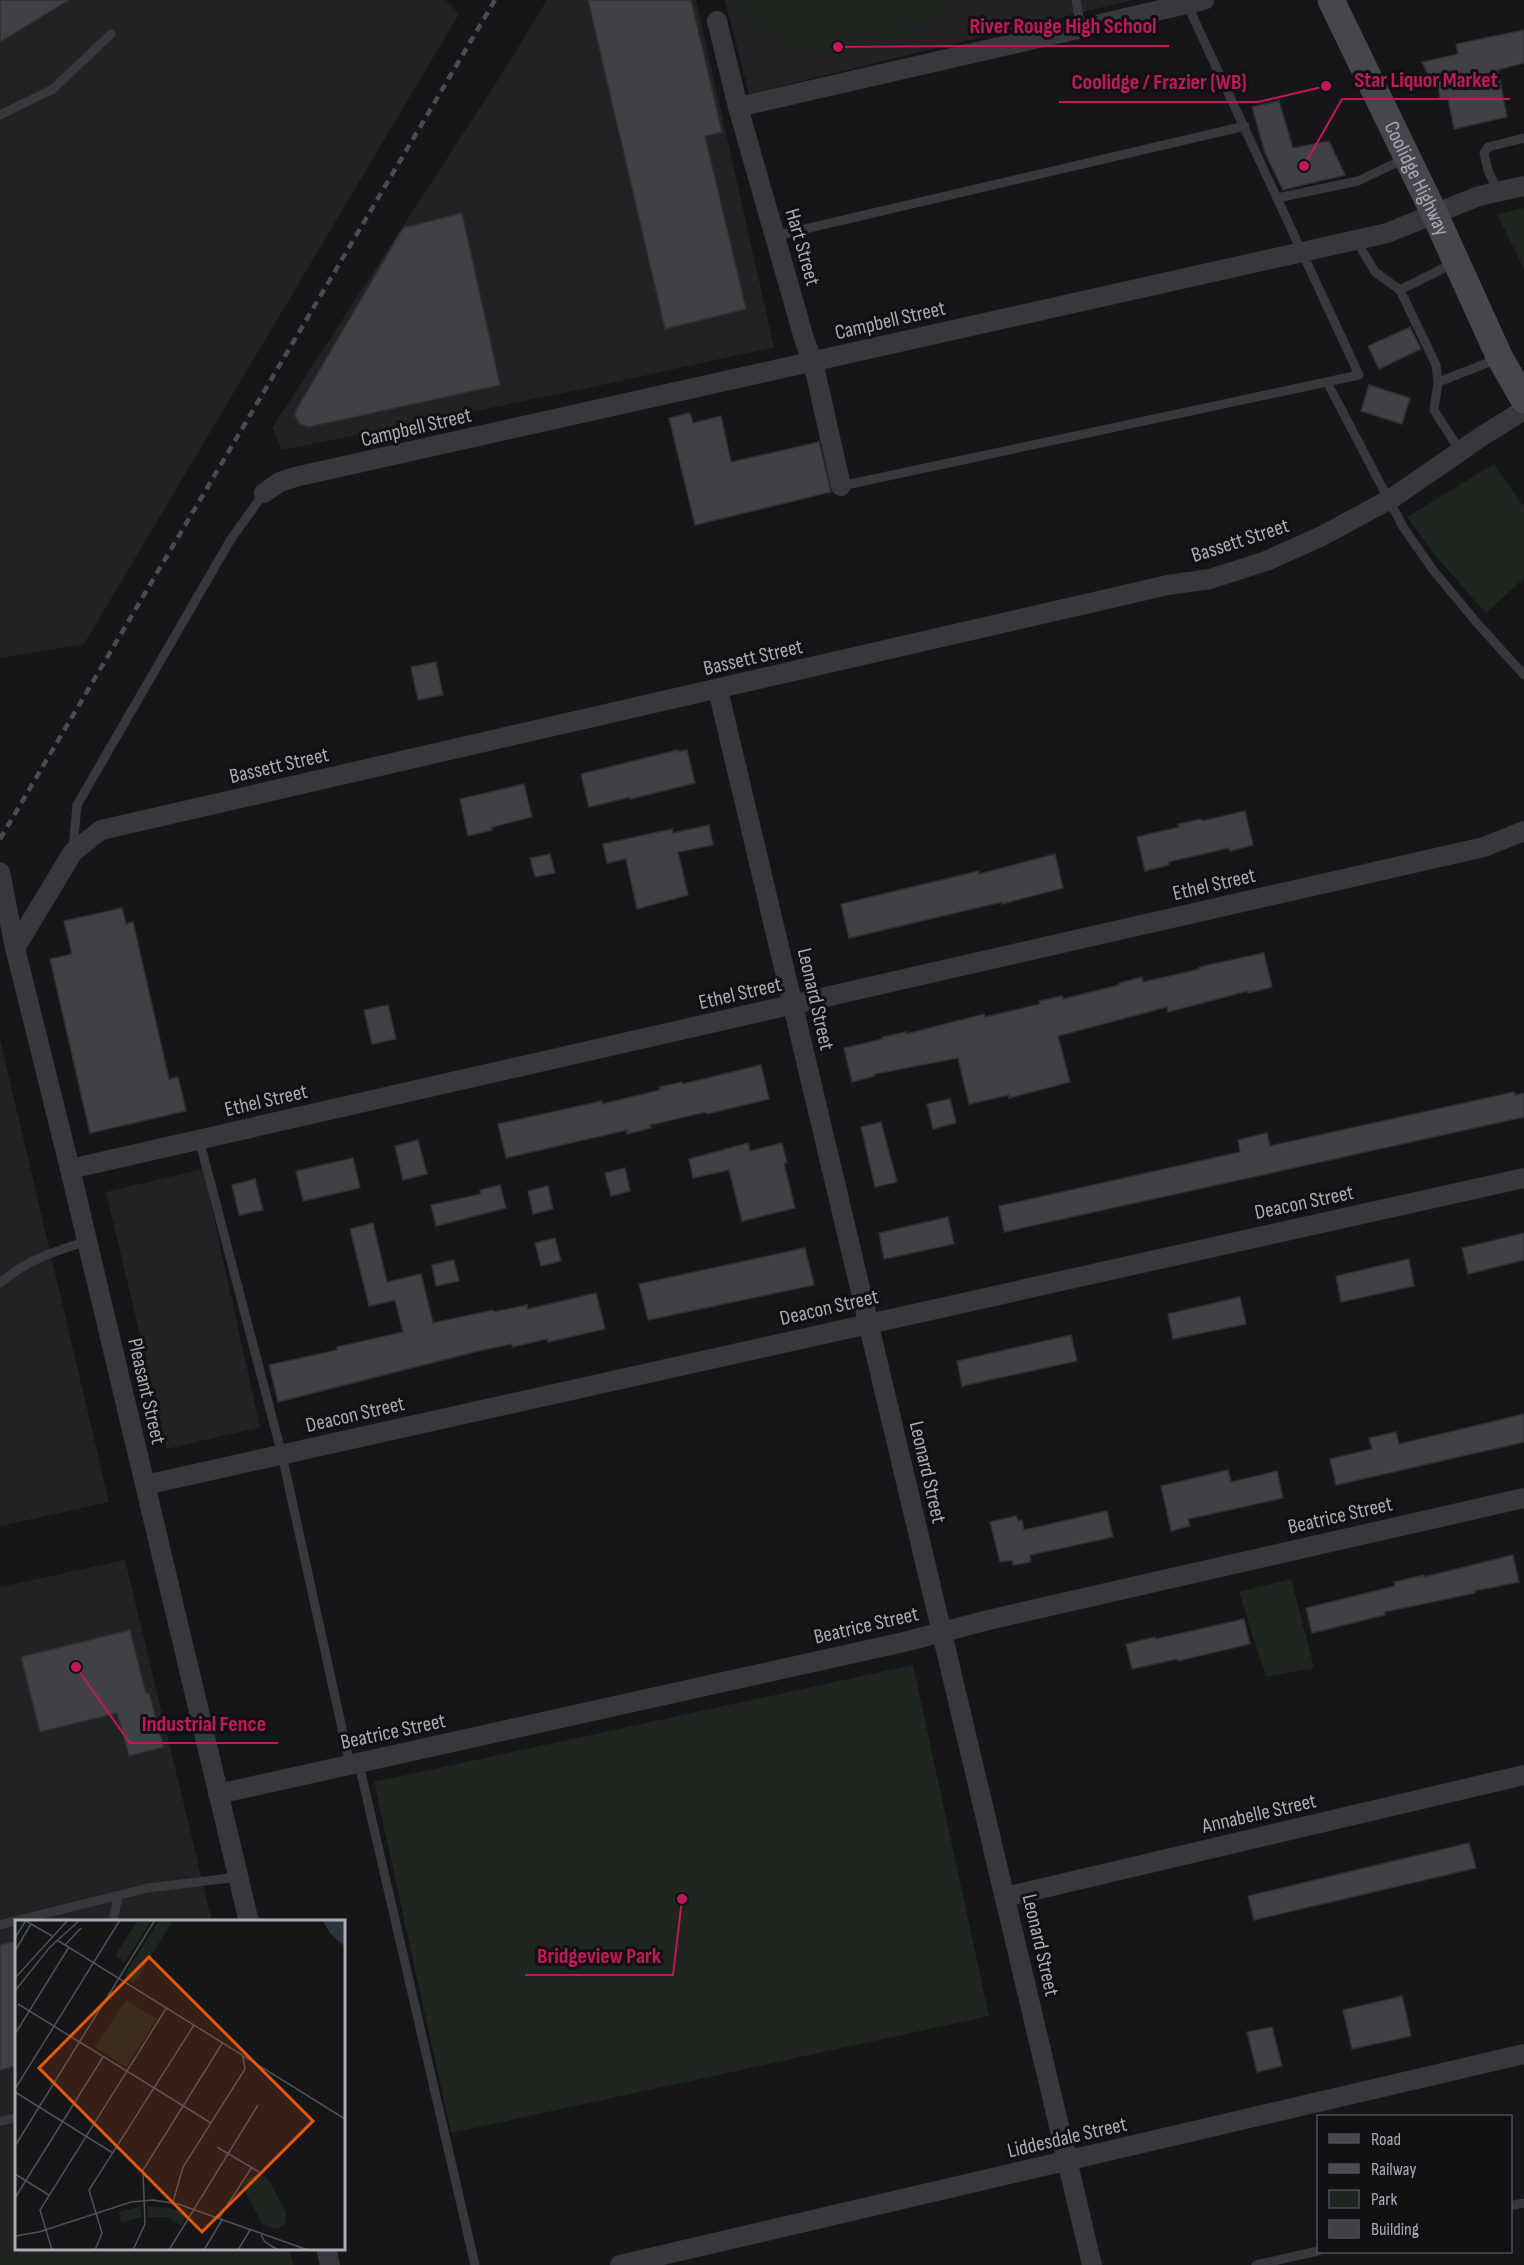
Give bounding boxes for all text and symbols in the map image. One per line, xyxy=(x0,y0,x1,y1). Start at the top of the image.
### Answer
callout: River Rouge High School xyxy=(958,6,1169,46)
text: River Rouge High School xyxy=(970,13,1156,40)
callout: Star Liquor Market xyxy=(1342,59,1510,99)
callout: Coolidge / Frazier (WB) xyxy=(1059,62,1258,102)
text: Star Liquor Market xyxy=(1354,67,1498,94)
text: Coolidge / Frazier (WB) xyxy=(1071,69,1247,96)
street label: Coolidge Highway xyxy=(1378,117,1455,240)
street label: Hart Street xyxy=(780,206,825,289)
street label: Campbell Street xyxy=(832,296,948,345)
street label: Campbell Street xyxy=(358,403,474,452)
street label: Bassett Street xyxy=(1188,513,1292,568)
street label: Bassett Street xyxy=(701,634,805,681)
street label: Bassett Street xyxy=(227,742,331,789)
street label: Ethel Street xyxy=(1170,863,1258,906)
street label: Leonard Street xyxy=(792,946,839,1053)
street label: Ethel Street xyxy=(696,972,784,1015)
street label: Ethel Street xyxy=(222,1079,310,1122)
street label: Deacon Street xyxy=(1252,1180,1356,1225)
street label: Deacon Street xyxy=(777,1284,881,1331)
street label: Pleasant Street xyxy=(122,1336,171,1447)
street label: Deacon Street xyxy=(303,1391,407,1438)
street label: Leonard Street xyxy=(904,1419,951,1526)
street label: Beatrice Street xyxy=(1285,1491,1395,1540)
street label: Beatrice Street xyxy=(811,1601,921,1650)
callout: Industrial Fence xyxy=(130,1703,278,1743)
street label: Beatrice Street xyxy=(338,1708,448,1755)
text: Industrial Fence xyxy=(142,1711,266,1738)
street label: Annabelle Street xyxy=(1199,1788,1319,1839)
street label: Leonard Street xyxy=(1017,1892,1064,1999)
inset map xyxy=(15,1920,345,2250)
callout: Bridgeview Park xyxy=(525,1935,673,1975)
text: Bridgeview Park xyxy=(537,1943,662,1970)
street label: Liddesdale Street xyxy=(1005,2112,1129,2163)
legend xyxy=(1317,2115,1512,2253)
text: Road xyxy=(1371,2129,1401,2150)
text: Railway xyxy=(1371,2159,1416,2180)
text: Park xyxy=(1371,2189,1397,2210)
text: Building xyxy=(1371,2219,1419,2240)

